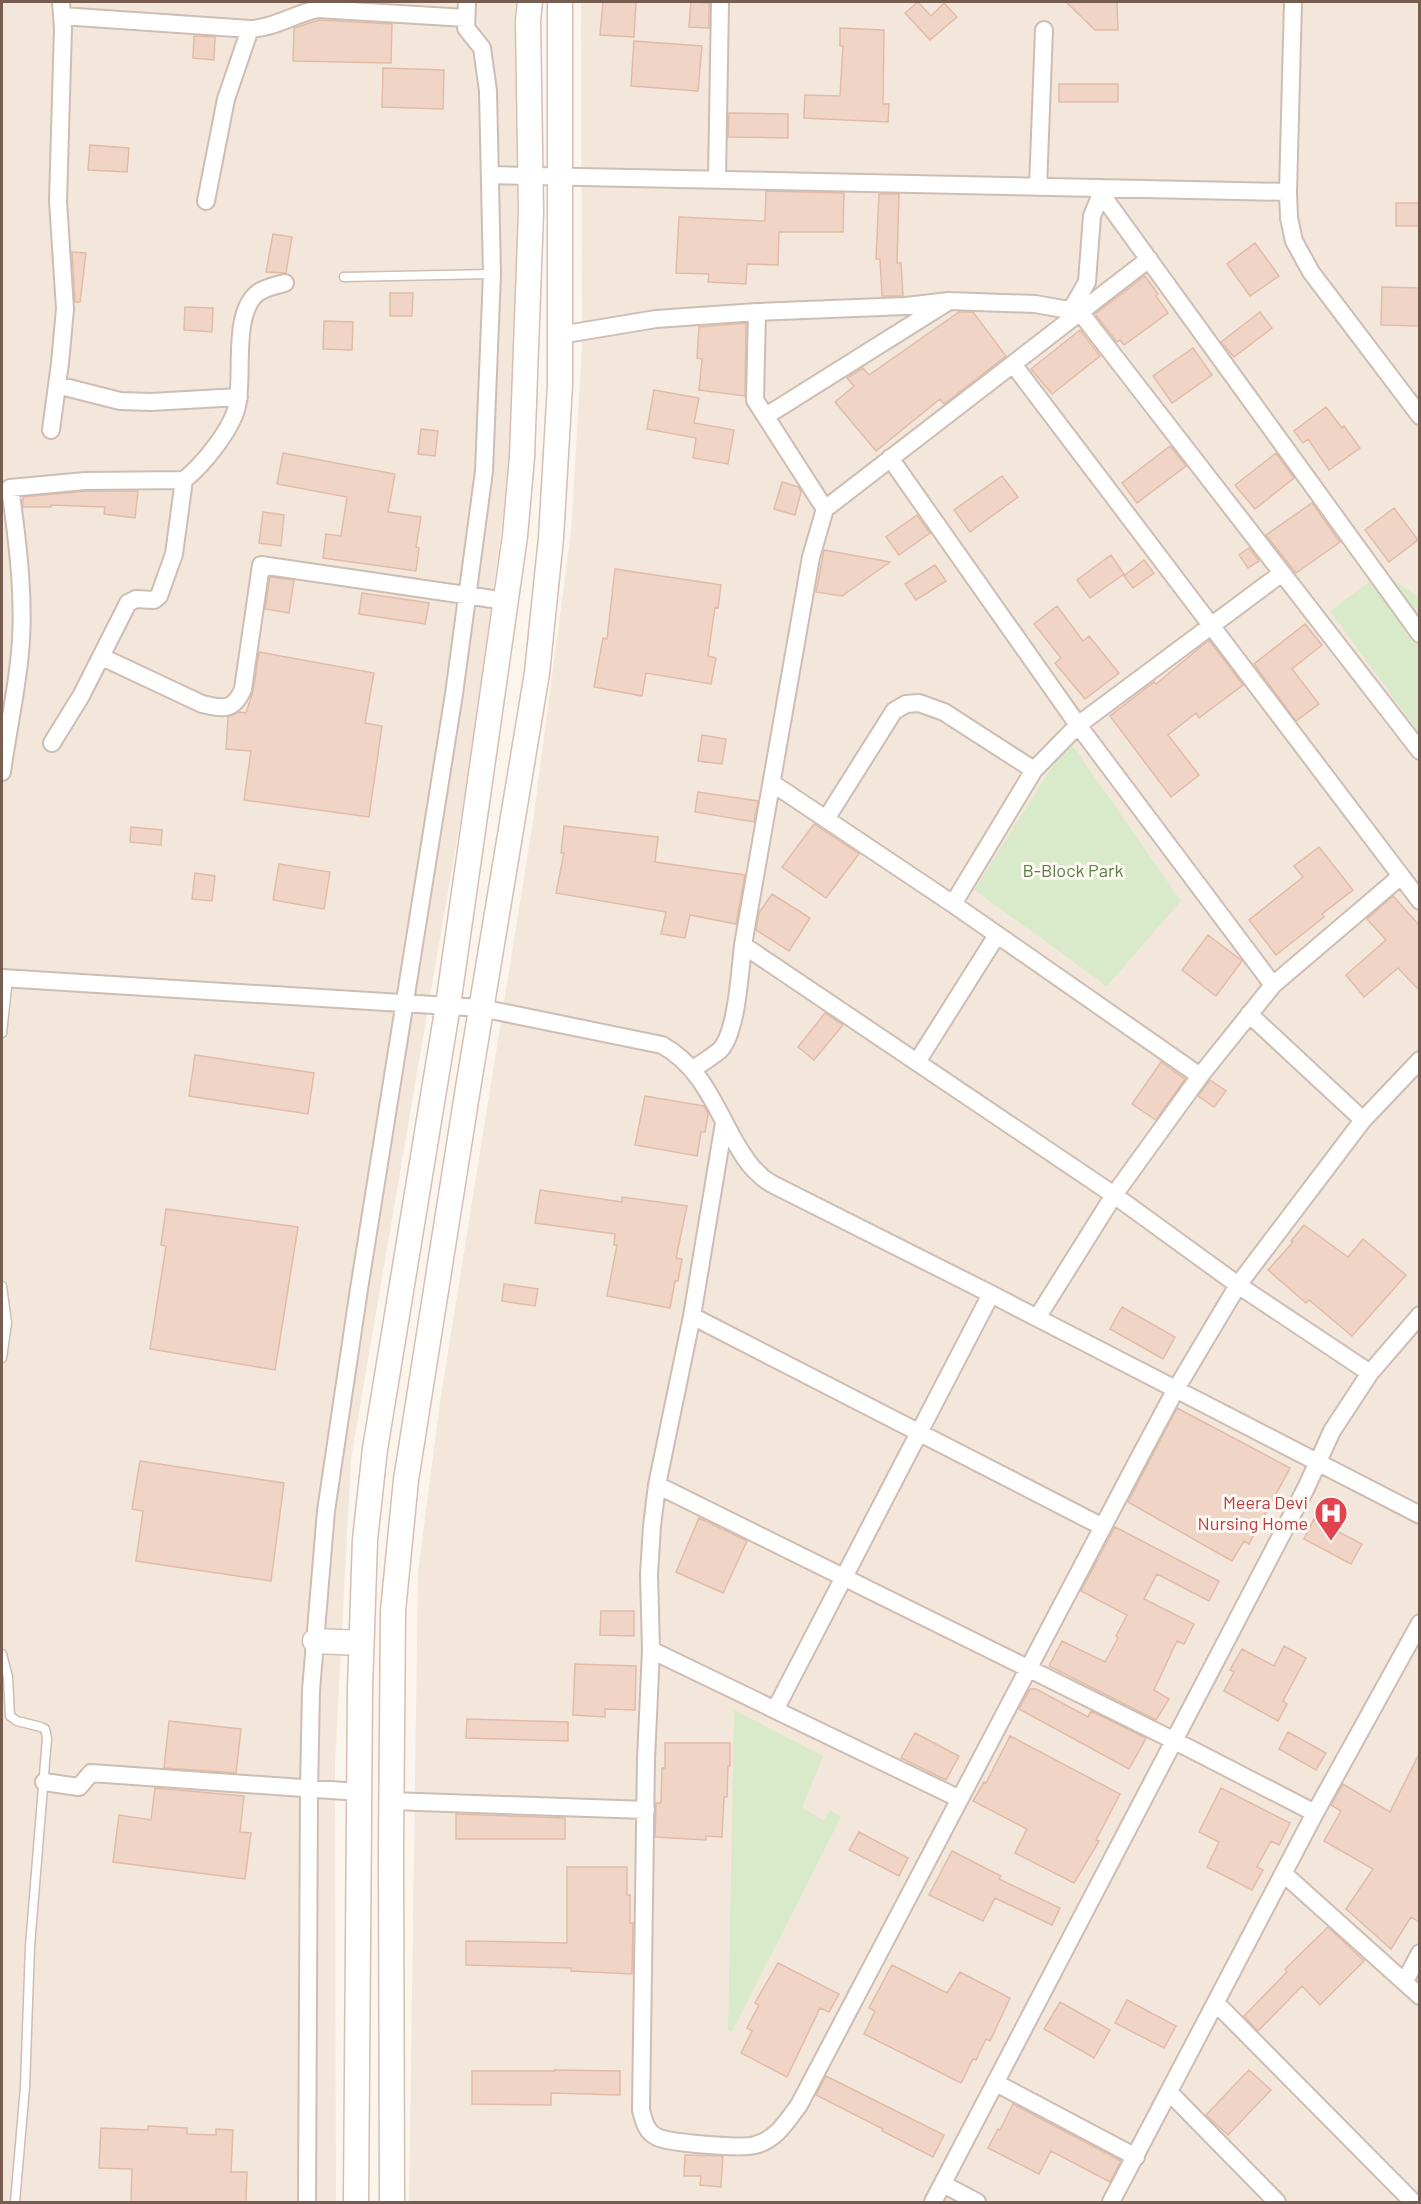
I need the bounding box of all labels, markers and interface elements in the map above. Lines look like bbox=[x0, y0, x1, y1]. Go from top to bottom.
park label: B-Block Park bbox=[1023, 859, 1123, 881]
place label: Meera Devi Nursing Home bbox=[1198, 1491, 1308, 1534]
hospital icon: Meera Devi Nursing Home bbox=[1313, 1495, 1349, 1542]

